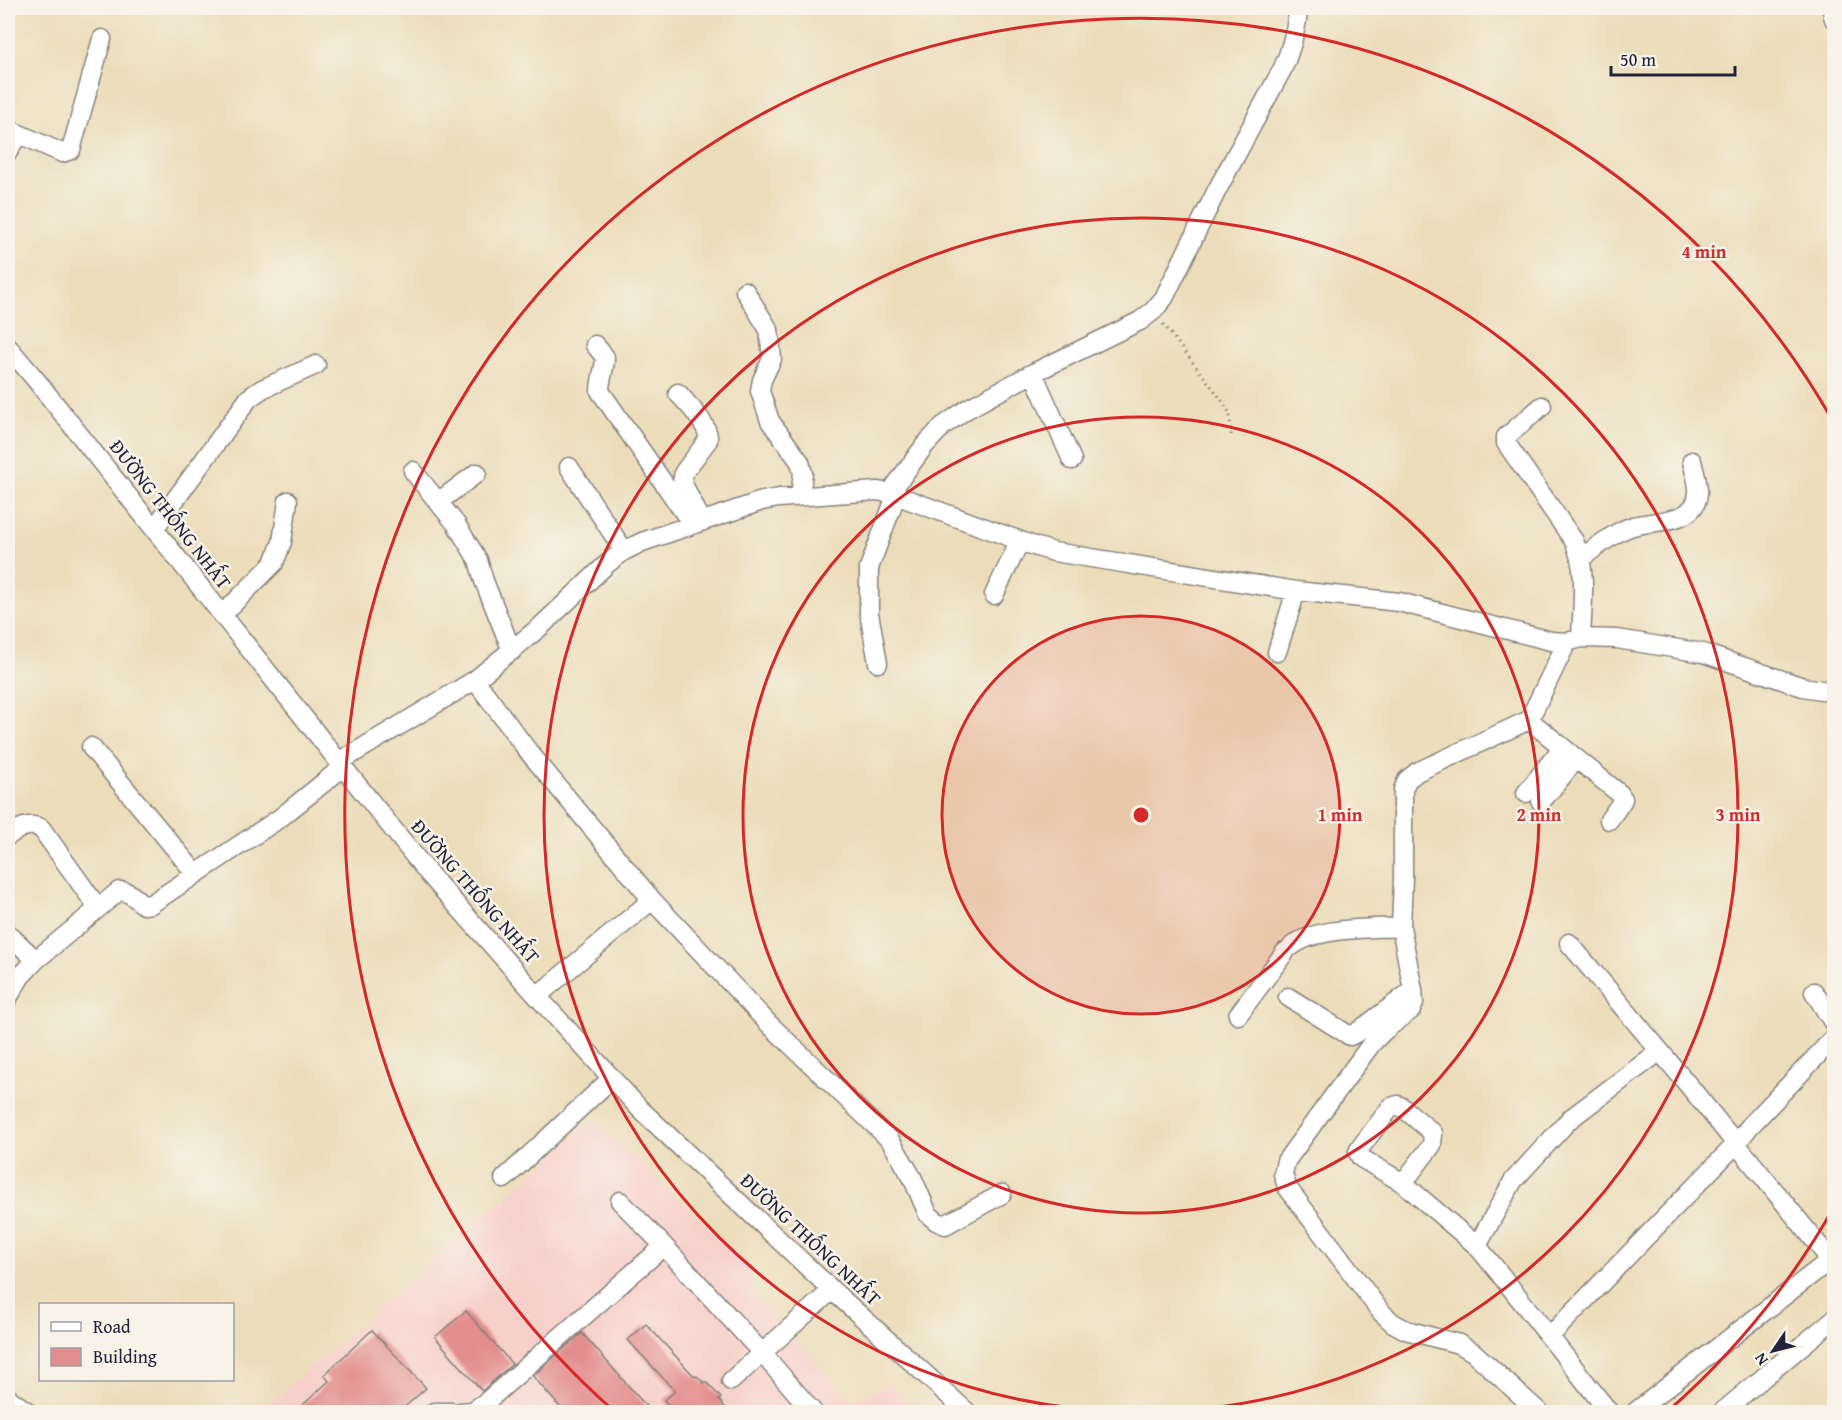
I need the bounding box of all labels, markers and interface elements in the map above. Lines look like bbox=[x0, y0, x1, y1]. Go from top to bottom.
scale bar bbox=[1611, 39, 1736, 77]
text: 50 m bbox=[1620, 46, 1656, 73]
text: 4 min bbox=[1682, 238, 1727, 265]
street label: ĐƯỜNG THỐNG NHẤT bbox=[103, 432, 240, 595]
text: 1 min bbox=[1318, 801, 1363, 828]
text: 2 min bbox=[1517, 801, 1562, 828]
text: 3 min bbox=[1716, 801, 1761, 828]
centre of rings bbox=[1131, 805, 1151, 825]
street label: ĐƯỜNG THỐNG NHẤT bbox=[405, 812, 548, 970]
street label: ĐƯỜNG THỐNG NHẤT bbox=[734, 1165, 889, 1312]
legend bbox=[39, 1303, 234, 1381]
text: Road bbox=[93, 1313, 131, 1340]
north arrow bbox=[1743, 1321, 1803, 1381]
text: Building bbox=[93, 1343, 157, 1370]
text: N bbox=[1748, 1348, 1774, 1371]

